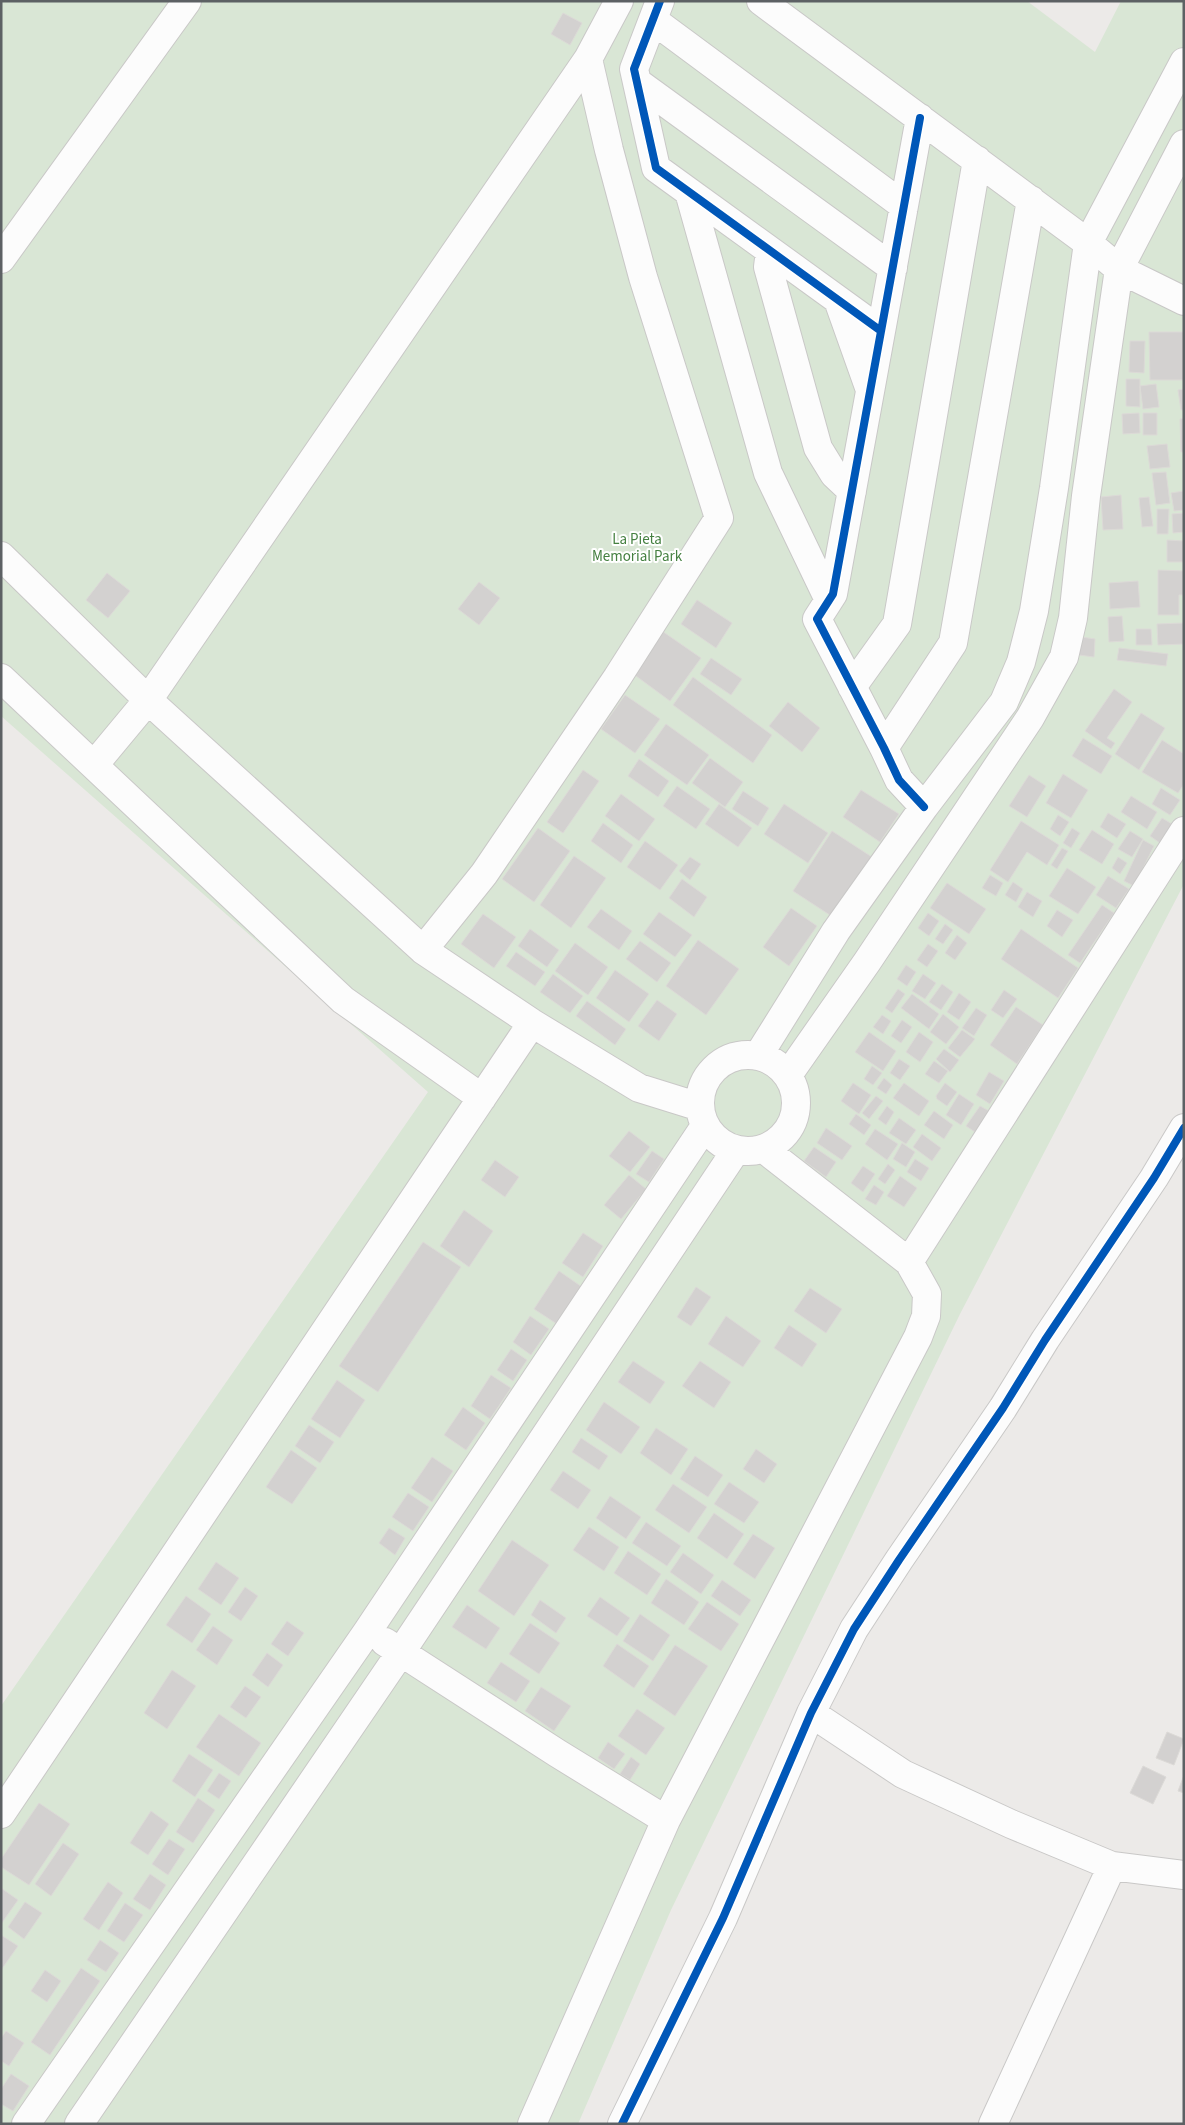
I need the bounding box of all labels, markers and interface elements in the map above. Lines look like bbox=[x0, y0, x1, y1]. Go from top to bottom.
park label: La Pieta Memorial Park bbox=[592, 529, 683, 567]

